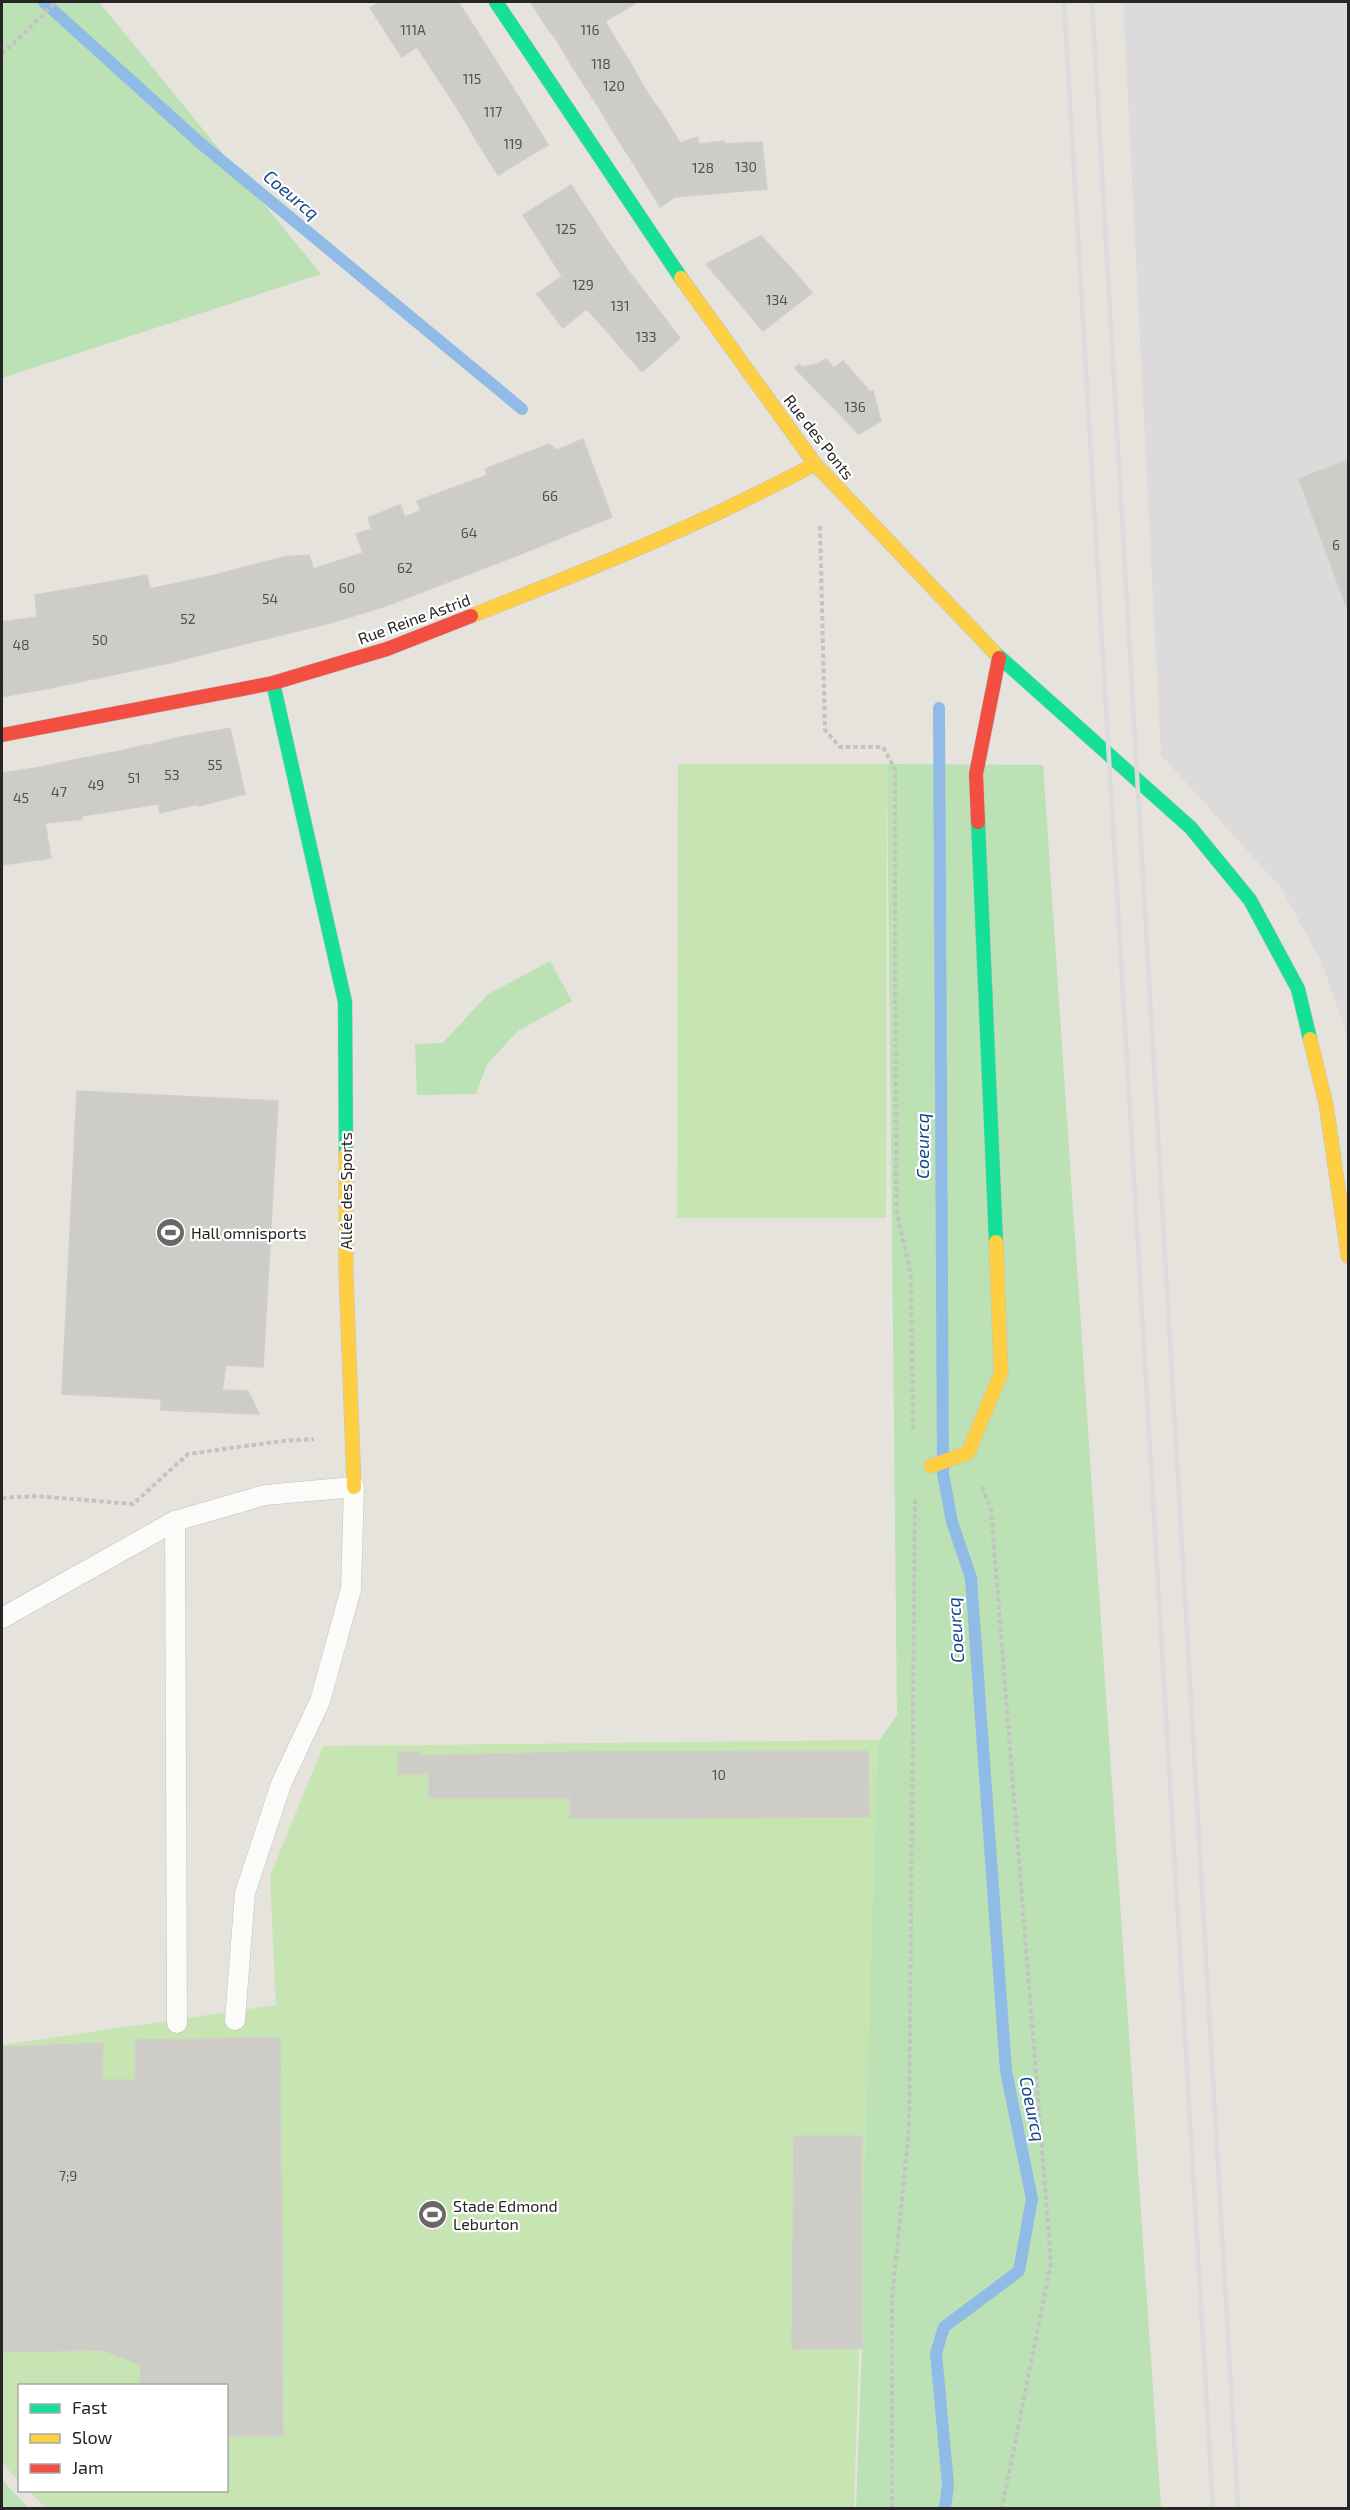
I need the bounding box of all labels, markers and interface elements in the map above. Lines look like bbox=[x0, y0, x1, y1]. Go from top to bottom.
house number: 111A bbox=[400, 21, 426, 38]
house number: 116 bbox=[580, 21, 600, 38]
house number: 118 bbox=[591, 55, 611, 72]
house number: 115 bbox=[463, 70, 481, 87]
house number: 120 bbox=[603, 77, 625, 94]
house number: 117 bbox=[484, 103, 502, 120]
house number: 119 bbox=[503, 135, 523, 152]
house number: 130 bbox=[735, 158, 757, 175]
house number: 128 bbox=[692, 159, 714, 176]
water label: Coeurcq bbox=[259, 165, 324, 224]
house number: 125 bbox=[556, 220, 576, 237]
house number: 129 bbox=[572, 276, 594, 293]
house number: 134 bbox=[766, 291, 788, 308]
house number: 131 bbox=[611, 297, 629, 314]
house number: 133 bbox=[635, 328, 657, 345]
street label: Rue des Ponts bbox=[780, 390, 858, 483]
house number: 136 bbox=[844, 398, 866, 415]
house number: 66 bbox=[542, 487, 558, 504]
house number: 64 bbox=[461, 524, 477, 541]
house number: 6 bbox=[1332, 536, 1340, 553]
house number: 62 bbox=[397, 559, 413, 576]
house number: 60 bbox=[339, 579, 355, 596]
street label: Rue Reine Astrid bbox=[355, 589, 473, 648]
house number: 54 bbox=[262, 590, 278, 607]
house number: 52 bbox=[180, 610, 196, 627]
house number: 50 bbox=[92, 631, 108, 648]
house number: 48 bbox=[12, 636, 30, 653]
house number: 55 bbox=[207, 756, 223, 773]
house number: 53 bbox=[164, 766, 180, 783]
house number: 51 bbox=[127, 769, 141, 786]
house number: 49 bbox=[88, 776, 104, 793]
house number: 47 bbox=[51, 783, 67, 800]
house number: 45 bbox=[13, 789, 29, 806]
water label: Coeurcq bbox=[911, 1113, 933, 1179]
street label: Allée des Sports bbox=[336, 1132, 355, 1250]
sports icon: Hall omnisports bbox=[154, 1217, 186, 1249]
place label: Hall omnisports bbox=[191, 1223, 307, 1242]
water label: Coeurcq bbox=[942, 1596, 968, 1664]
house number: 10 bbox=[712, 1766, 726, 1783]
water label: Coeurcq bbox=[1015, 2074, 1051, 2143]
house number: 7;9 bbox=[59, 2167, 77, 2184]
place label: Stade Edmond Leburton bbox=[453, 2196, 558, 2233]
sports icon: Stade Edmond Leburton bbox=[416, 2199, 448, 2231]
legend bbox=[18, 2384, 228, 2492]
text: Fast bbox=[72, 2396, 107, 2418]
text: Slow bbox=[72, 2426, 113, 2448]
text: Jam bbox=[72, 2456, 104, 2478]

